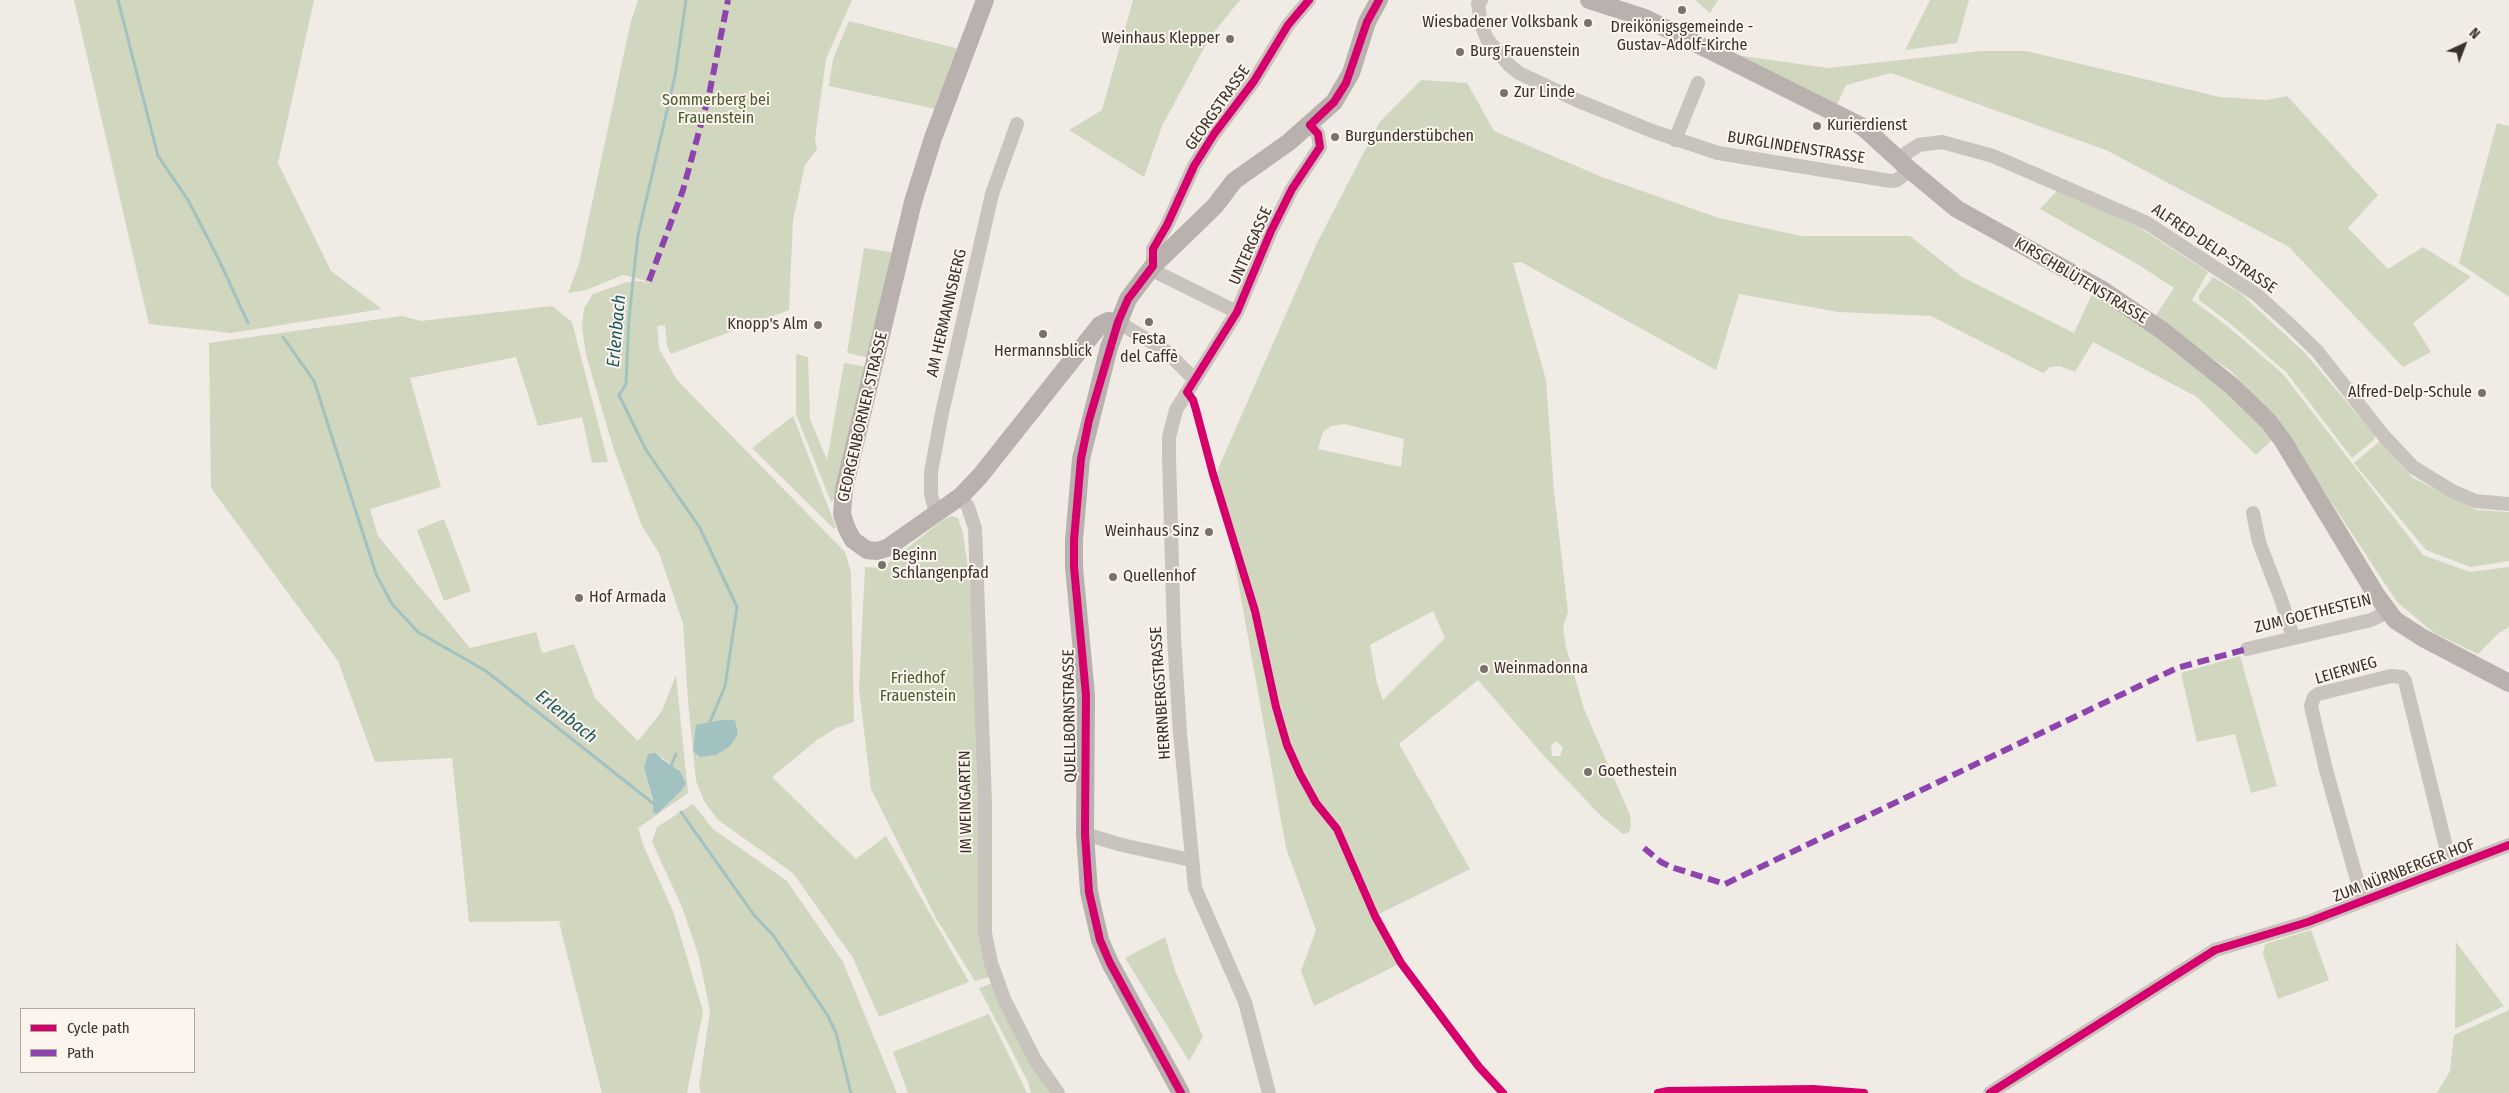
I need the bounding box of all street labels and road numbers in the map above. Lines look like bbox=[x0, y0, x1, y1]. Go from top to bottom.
street label: GEORGSTRASSE bbox=[1182, 62, 1254, 154]
street label: BURGLINDENSTRASSE bbox=[1726, 128, 1866, 168]
street label: ALFRED-DELP-STRASSE bbox=[2148, 200, 2280, 298]
street label: UNTERGASSE bbox=[1225, 204, 1277, 288]
street label: KIRSCHBLÜTENSTRASSE bbox=[2011, 234, 2151, 328]
street label: AM HERMANNSBERG bbox=[923, 247, 971, 379]
street label: GEORGENBORNER STRASSE bbox=[834, 330, 892, 504]
street label: ZUM GOETHESTEIN bbox=[2253, 590, 2373, 638]
street label: HERRNBERGSTRASSE bbox=[1147, 626, 1175, 760]
street label: QUELLBORNSTRASSE bbox=[1059, 649, 1081, 783]
street label: LEIERWEG bbox=[2313, 653, 2379, 689]
street label: IM WEINGARTEN bbox=[955, 750, 977, 854]
street label: ZUM NÜRNBERGER HOF bbox=[2330, 835, 2478, 907]

